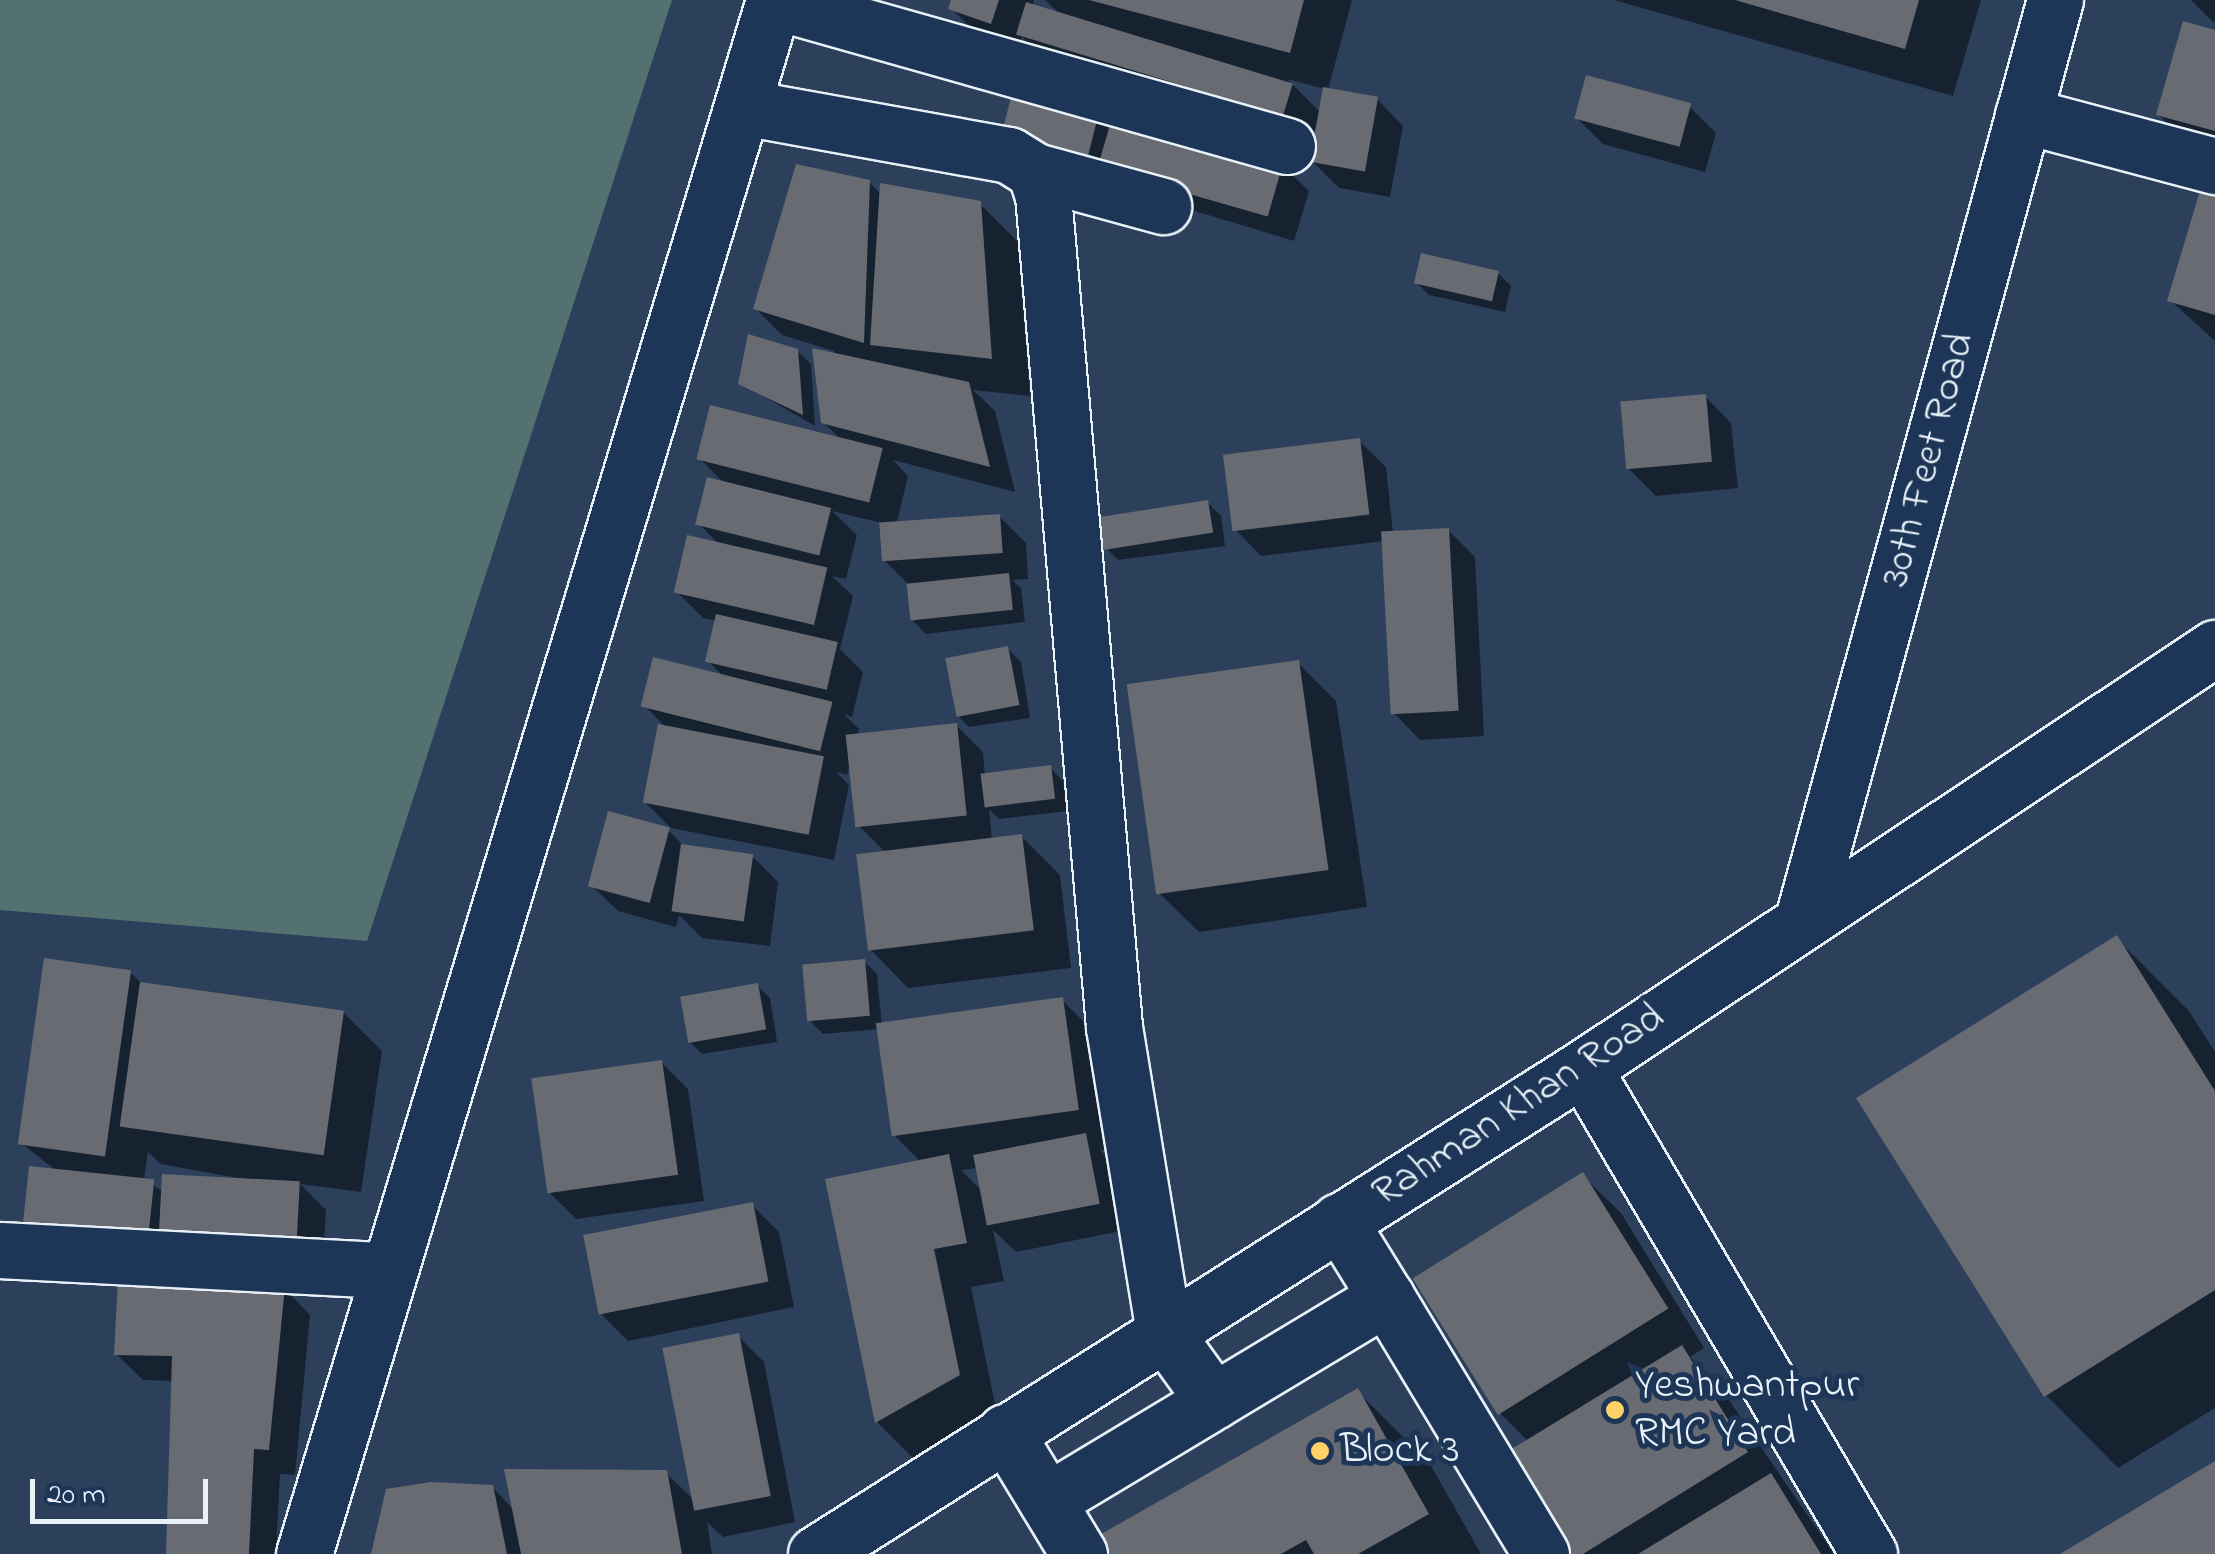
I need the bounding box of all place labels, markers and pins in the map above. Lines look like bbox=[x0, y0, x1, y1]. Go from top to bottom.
place label: Yeshwantpur RMC Yard bbox=[1635, 1361, 1859, 1460]
marker: Yeshwantpur RMC Yard bbox=[1604, 1399, 1626, 1421]
place label: Block 3 bbox=[1340, 1426, 1460, 1476]
marker: Block 3 bbox=[1309, 1440, 1331, 1462]

